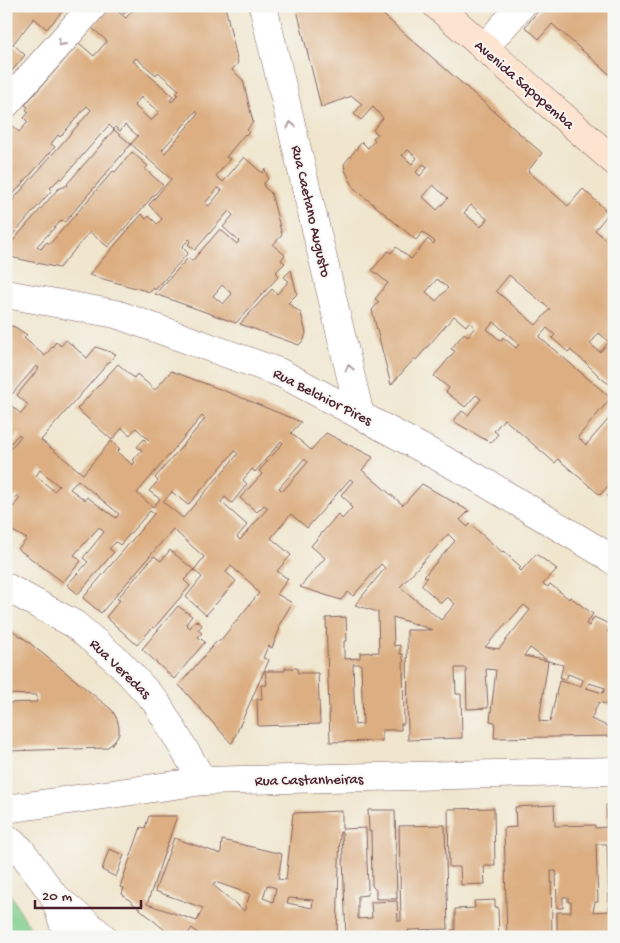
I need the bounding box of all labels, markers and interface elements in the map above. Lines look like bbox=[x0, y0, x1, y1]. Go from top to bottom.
one-way arrow bbox=[58, 37, 67, 46]
street label: Avenida Sapopemba bbox=[470, 37, 578, 134]
one-way arrow bbox=[286, 120, 297, 129]
street label: Rua Caetano Augusto bbox=[286, 144, 334, 279]
one-way arrow bbox=[344, 363, 355, 372]
street label: Rua Belchior Pires bbox=[270, 365, 375, 431]
street label: Rua Veredas bbox=[85, 636, 154, 704]
street label: Rua Castanheiras bbox=[255, 771, 364, 791]
scale bar bbox=[35, 878, 141, 910]
text: 20 m bbox=[42, 888, 72, 906]

